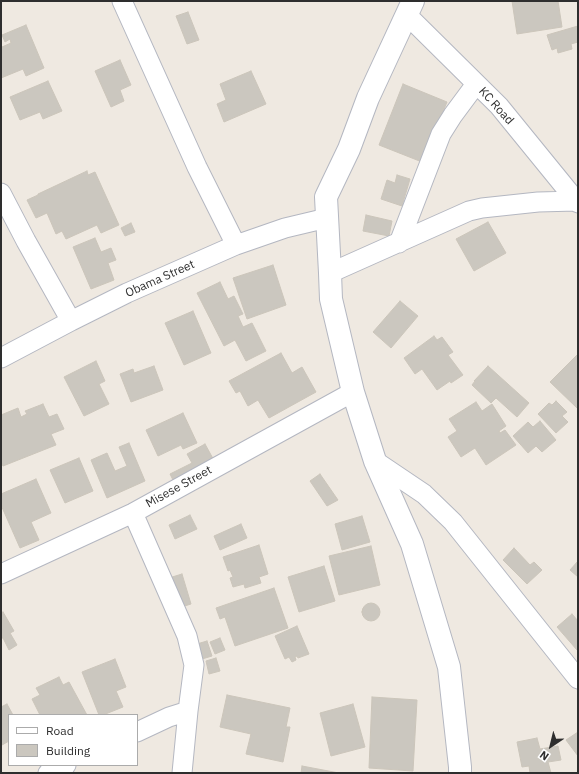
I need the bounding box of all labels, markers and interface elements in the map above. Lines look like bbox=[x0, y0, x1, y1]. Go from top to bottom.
street label: KC Road bbox=[476, 84, 516, 128]
street label: Obama Street bbox=[123, 257, 197, 301]
street label: Misese Street bbox=[143, 463, 215, 511]
legend bbox=[8, 714, 138, 766]
text: Road bbox=[46, 723, 74, 738]
north arrow bbox=[531, 726, 571, 766]
text: Building bbox=[46, 743, 90, 758]
text: N bbox=[537, 748, 551, 764]

